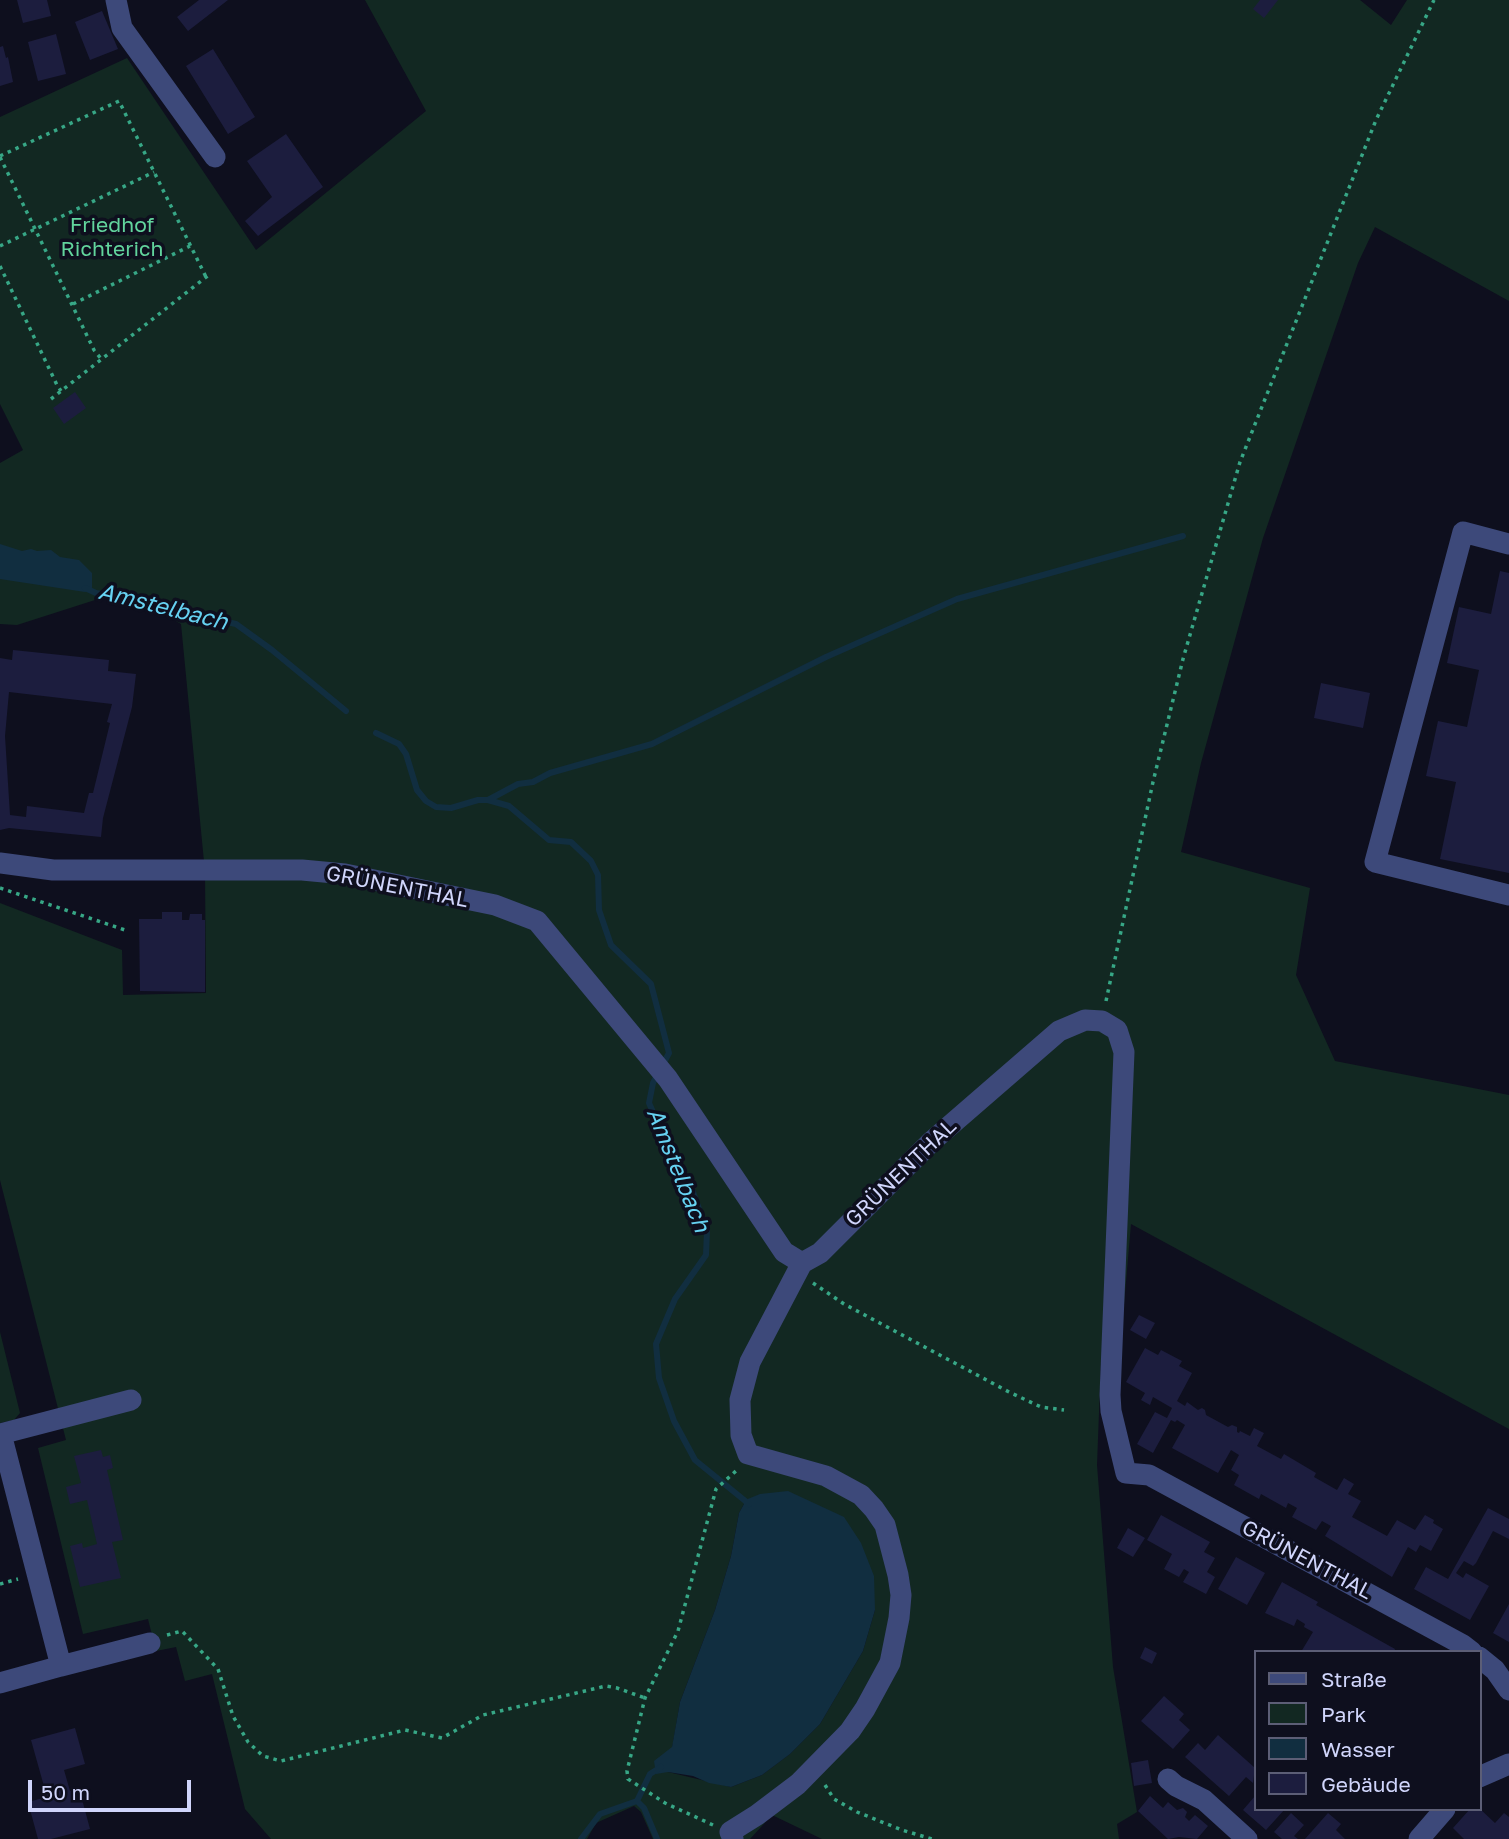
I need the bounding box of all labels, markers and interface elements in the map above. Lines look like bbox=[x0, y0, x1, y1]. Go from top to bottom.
park label: Friedhof Richterich bbox=[61, 212, 163, 262]
water label: Amstelbach bbox=[96, 578, 230, 636]
street label: GRÜNENTHAL bbox=[324, 861, 470, 913]
water label: Amstelbach bbox=[641, 1104, 715, 1236]
street label: GRÜNENTHAL bbox=[840, 1114, 962, 1232]
street label: GRÜNENTHAL bbox=[1238, 1515, 1376, 1605]
legend bbox=[1254, 1650, 1481, 1811]
text: Straße bbox=[1321, 1666, 1387, 1692]
text: Park bbox=[1321, 1701, 1366, 1727]
text: Wasser bbox=[1321, 1736, 1395, 1762]
scale bar bbox=[32, 1766, 194, 1810]
text: Gebäude bbox=[1321, 1771, 1411, 1797]
text: 50 m bbox=[41, 1779, 90, 1805]

